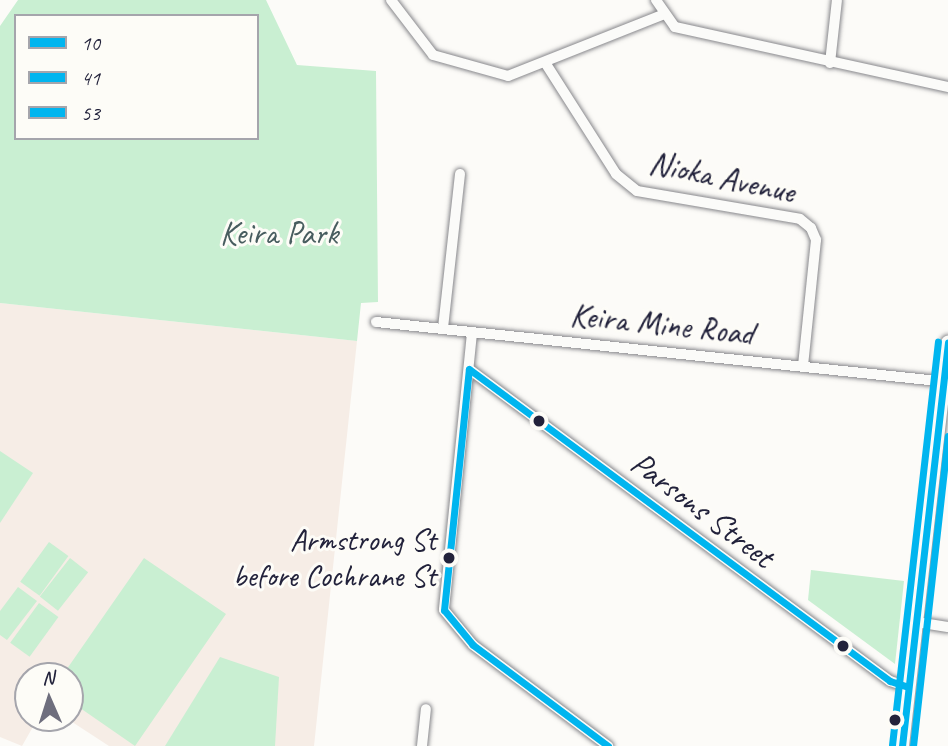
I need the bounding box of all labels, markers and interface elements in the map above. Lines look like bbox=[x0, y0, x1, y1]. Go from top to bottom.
legend bbox=[14, 14, 259, 140]
text: 10 bbox=[81, 30, 100, 56]
text: 41 bbox=[81, 65, 100, 91]
text: 53 bbox=[81, 100, 100, 126]
street label: Nioka Avenue bbox=[646, 143, 798, 213]
park label: Keira Park bbox=[220, 214, 338, 254]
street label: Keira Mine Road bbox=[568, 296, 756, 354]
unlabelled marker bbox=[532, 414, 546, 428]
street label: Parsons Street bbox=[623, 443, 781, 577]
place label: Armstrong St before Cochrane St bbox=[232, 521, 436, 594]
marker: Armstrong St before Cochrane St bbox=[442, 551, 456, 565]
unlabelled marker bbox=[836, 639, 850, 653]
north arrow bbox=[14, 662, 84, 732]
text: N bbox=[41, 666, 55, 690]
unlabelled marker bbox=[888, 713, 902, 727]

